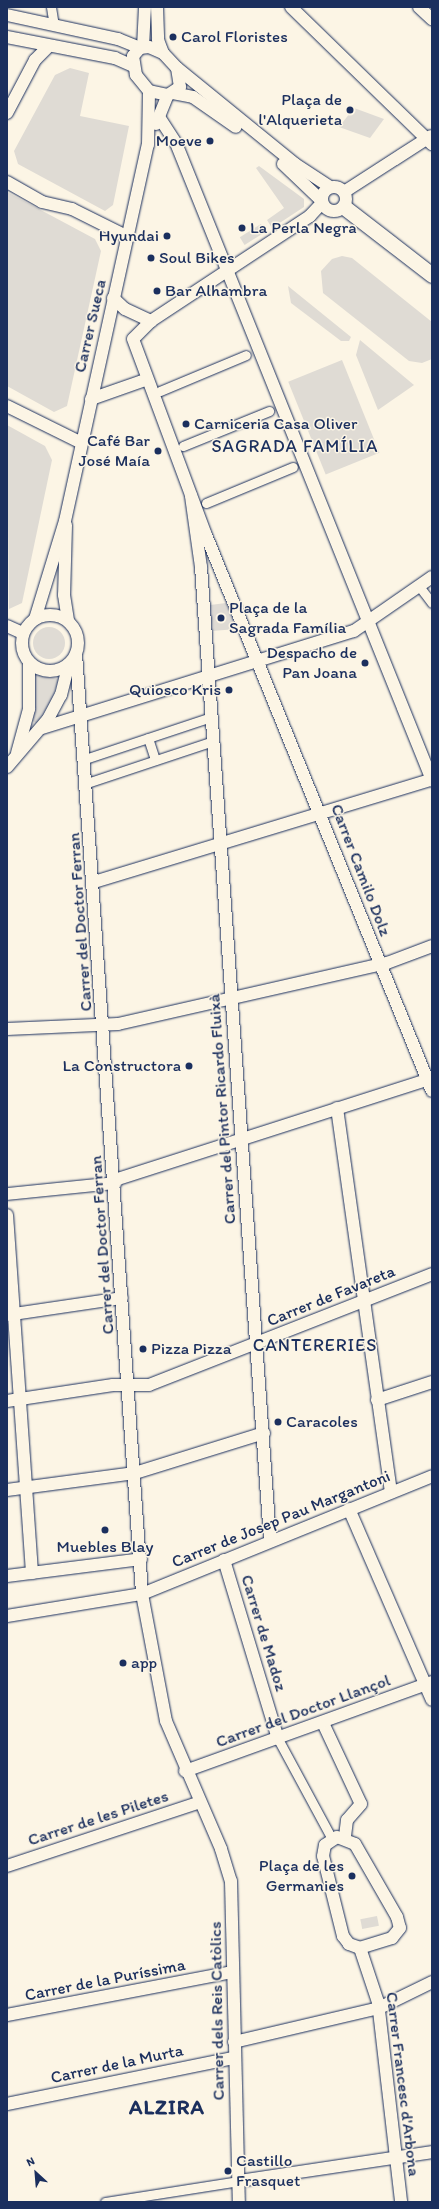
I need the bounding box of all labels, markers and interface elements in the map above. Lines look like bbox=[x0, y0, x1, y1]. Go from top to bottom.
place label: Carol Floristes bbox=[181, 27, 288, 47]
marker: Carol Floristes bbox=[168, 32, 178, 42]
place label: Plaça de l'Alquerieta bbox=[258, 90, 342, 130]
marker: Plaça de l'Alquerieta bbox=[345, 105, 355, 115]
place label: Moeve bbox=[156, 131, 202, 151]
marker: Moeve bbox=[205, 136, 215, 146]
place label: La Perla Negra bbox=[250, 218, 355, 238]
marker: La Perla Negra bbox=[237, 223, 247, 233]
place label: Hyundai bbox=[99, 226, 159, 246]
marker: Hyundai bbox=[162, 231, 172, 241]
place label: Soul Bikes bbox=[159, 248, 235, 268]
marker: Soul Bikes bbox=[146, 253, 156, 263]
street label: Carrer Sueca bbox=[69, 277, 111, 375]
place label: Bar Alhambra bbox=[165, 281, 267, 301]
marker: Bar Alhambra bbox=[152, 286, 162, 296]
place label: Carniceria Casa Oliver bbox=[194, 414, 357, 434]
marker: Carniceria Casa Oliver bbox=[181, 419, 191, 429]
place label: Café Bar José Maía bbox=[79, 431, 150, 471]
district label: SAGRADA FAMÍLIA bbox=[212, 435, 378, 457]
marker: Café Bar José Maía bbox=[153, 446, 163, 456]
place label: Plaça de la Sagrada Família bbox=[229, 598, 346, 638]
marker: Plaça de la Sagrada Família bbox=[216, 613, 226, 623]
place label: Despacho de Pan Joana bbox=[266, 643, 357, 683]
marker: Despacho de Pan Joana bbox=[360, 658, 370, 668]
place label: Quiosco Kris bbox=[129, 680, 221, 700]
marker: Quiosco Kris bbox=[224, 685, 234, 695]
street label: Carrer Camilo Dolz bbox=[326, 801, 396, 939]
street label: Carrer del Doctor Ferran bbox=[64, 832, 96, 1012]
street label: Carrer del Pintor Ricardo Fluixà bbox=[204, 994, 240, 1224]
place label: La Constructora bbox=[62, 1056, 181, 1076]
marker: La Constructora bbox=[184, 1061, 194, 1071]
street label: Carrer del Doctor Ferran bbox=[86, 1155, 118, 1335]
street label: Carrer de Favareta bbox=[264, 1261, 398, 1331]
district label: CANTERERIES bbox=[252, 1334, 378, 1356]
place label: Pizza Pizza bbox=[151, 1339, 231, 1359]
marker: Pizza Pizza bbox=[138, 1344, 148, 1354]
place label: Caracoles bbox=[286, 1412, 358, 1432]
marker: Caracoles bbox=[273, 1417, 283, 1427]
street label: Carrer de Josep Pau Margantoni bbox=[169, 1466, 393, 1572]
marker: Muebles Blay bbox=[100, 1525, 110, 1535]
place label: Muebles Blay bbox=[57, 1537, 153, 1557]
street label: Carrer de Madoz bbox=[237, 1572, 291, 1694]
place label: app bbox=[131, 1653, 157, 1673]
marker: app bbox=[118, 1658, 128, 1668]
street label: Carrer del Doctor Llançol bbox=[213, 1670, 393, 1752]
street label: Carrer de les Piletes bbox=[25, 1786, 171, 1850]
place label: Plaça de les Germanies bbox=[259, 1856, 344, 1896]
marker: Plaça de les Germanies bbox=[347, 1871, 357, 1881]
street label: Carrer dels Reis Catòlics bbox=[205, 1921, 229, 2101]
street label: Carrer de la Puríssima bbox=[23, 1954, 187, 2006]
street label: Carrer Francesc d'Arbona bbox=[382, 1991, 424, 2177]
street label: Carrer de la Murta bbox=[49, 2040, 185, 2088]
district label: ALZIRA bbox=[130, 2094, 204, 2120]
place label: Castillo Frasquet bbox=[236, 2151, 300, 2191]
north arrow bbox=[16, 2153, 56, 2193]
text: N bbox=[24, 2154, 37, 2169]
marker: Castillo Frasquet bbox=[223, 2166, 233, 2176]

